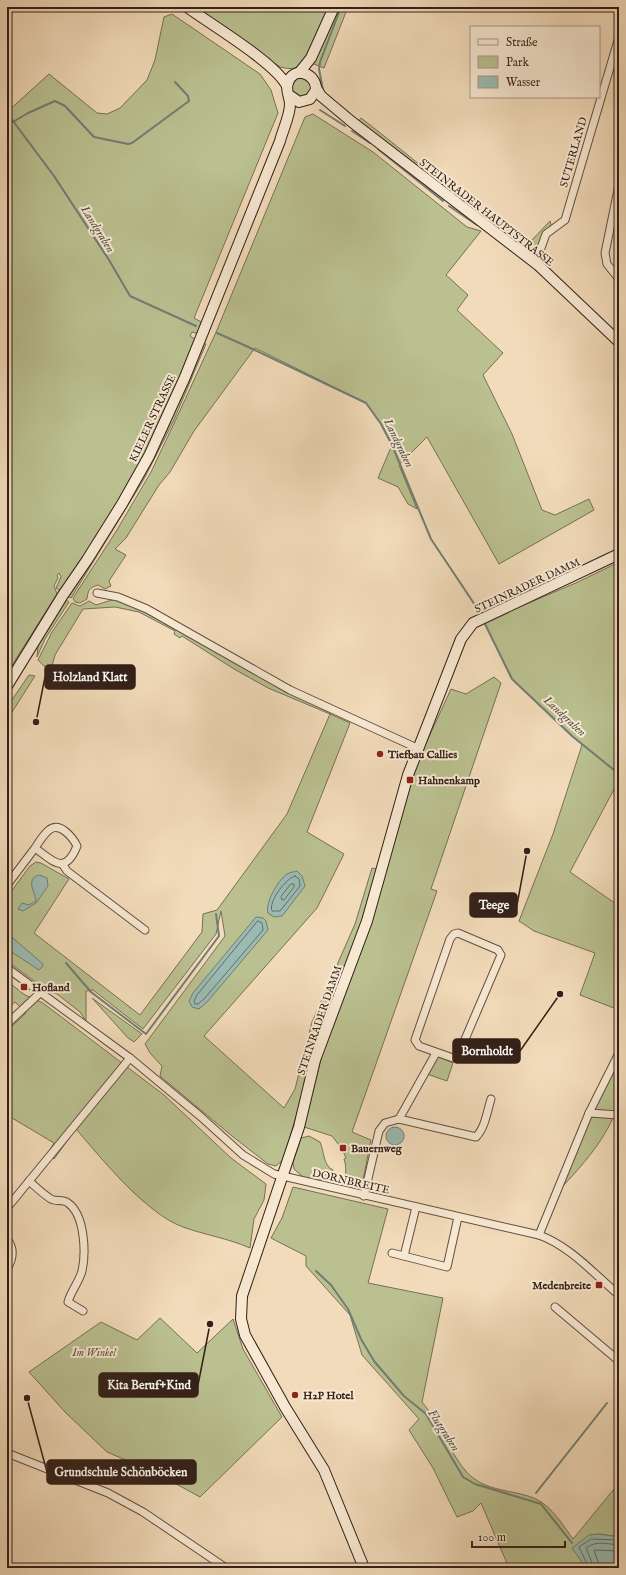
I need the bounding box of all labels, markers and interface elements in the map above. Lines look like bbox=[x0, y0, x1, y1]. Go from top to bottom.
legend bbox=[470, 26, 600, 98]
text: Straße bbox=[506, 35, 538, 50]
text: Park bbox=[506, 55, 529, 70]
text: Wasser bbox=[506, 75, 541, 90]
street label: SUTERLAND bbox=[557, 115, 591, 189]
street label: STEINRADER HAUPTSTRASSE bbox=[416, 156, 557, 270]
water label: Landgraben bbox=[76, 202, 118, 256]
street label: KIELER STRASSE bbox=[127, 372, 179, 464]
water label: Landgraben bbox=[379, 415, 417, 471]
street label: STEINRADER DAMM bbox=[472, 555, 583, 617]
callout: Holzland Klatt bbox=[45, 665, 135, 689]
text: Holzland Klatt bbox=[53, 670, 128, 685]
water label: Landgraben bbox=[539, 692, 589, 741]
place label: Tiefbau Callies bbox=[387, 748, 457, 762]
marker: Tiefbau Callies bbox=[375, 749, 385, 759]
place label: Hahnenkamp bbox=[418, 774, 480, 788]
marker: Hahnenkamp bbox=[405, 775, 415, 785]
callout: Teege bbox=[470, 893, 517, 917]
text: Teege bbox=[478, 898, 510, 914]
street label: STEINRADER DAMM bbox=[295, 963, 346, 1077]
place label: Hofland bbox=[32, 981, 71, 995]
marker: Hofland bbox=[19, 982, 29, 992]
callout: Bornholdt bbox=[453, 1039, 520, 1063]
text: Bornholdt bbox=[461, 1044, 514, 1059]
place label: Bauernweg bbox=[351, 1142, 403, 1156]
marker: Bauernweg bbox=[338, 1143, 348, 1153]
street label: DORNBREITE bbox=[311, 1166, 391, 1198]
place label: Medenbreite bbox=[532, 1279, 591, 1293]
marker: Medenbreite bbox=[594, 1280, 604, 1290]
park label: Im Winkel bbox=[71, 1346, 117, 1360]
callout: Kita Beruf+Kind bbox=[99, 1373, 198, 1397]
text: Kita Beruf+Kind bbox=[107, 1378, 191, 1393]
place label: H2P Hotel bbox=[303, 1389, 354, 1403]
marker: H2P Hotel bbox=[290, 1390, 300, 1400]
water label: Flutgraben bbox=[424, 1406, 463, 1455]
callout: Grundschule Schönböcken bbox=[47, 1460, 196, 1484]
text: Grundschule Schönböcken bbox=[55, 1465, 188, 1480]
scale bar bbox=[472, 1523, 565, 1549]
text: 100 m bbox=[478, 1530, 506, 1545]

